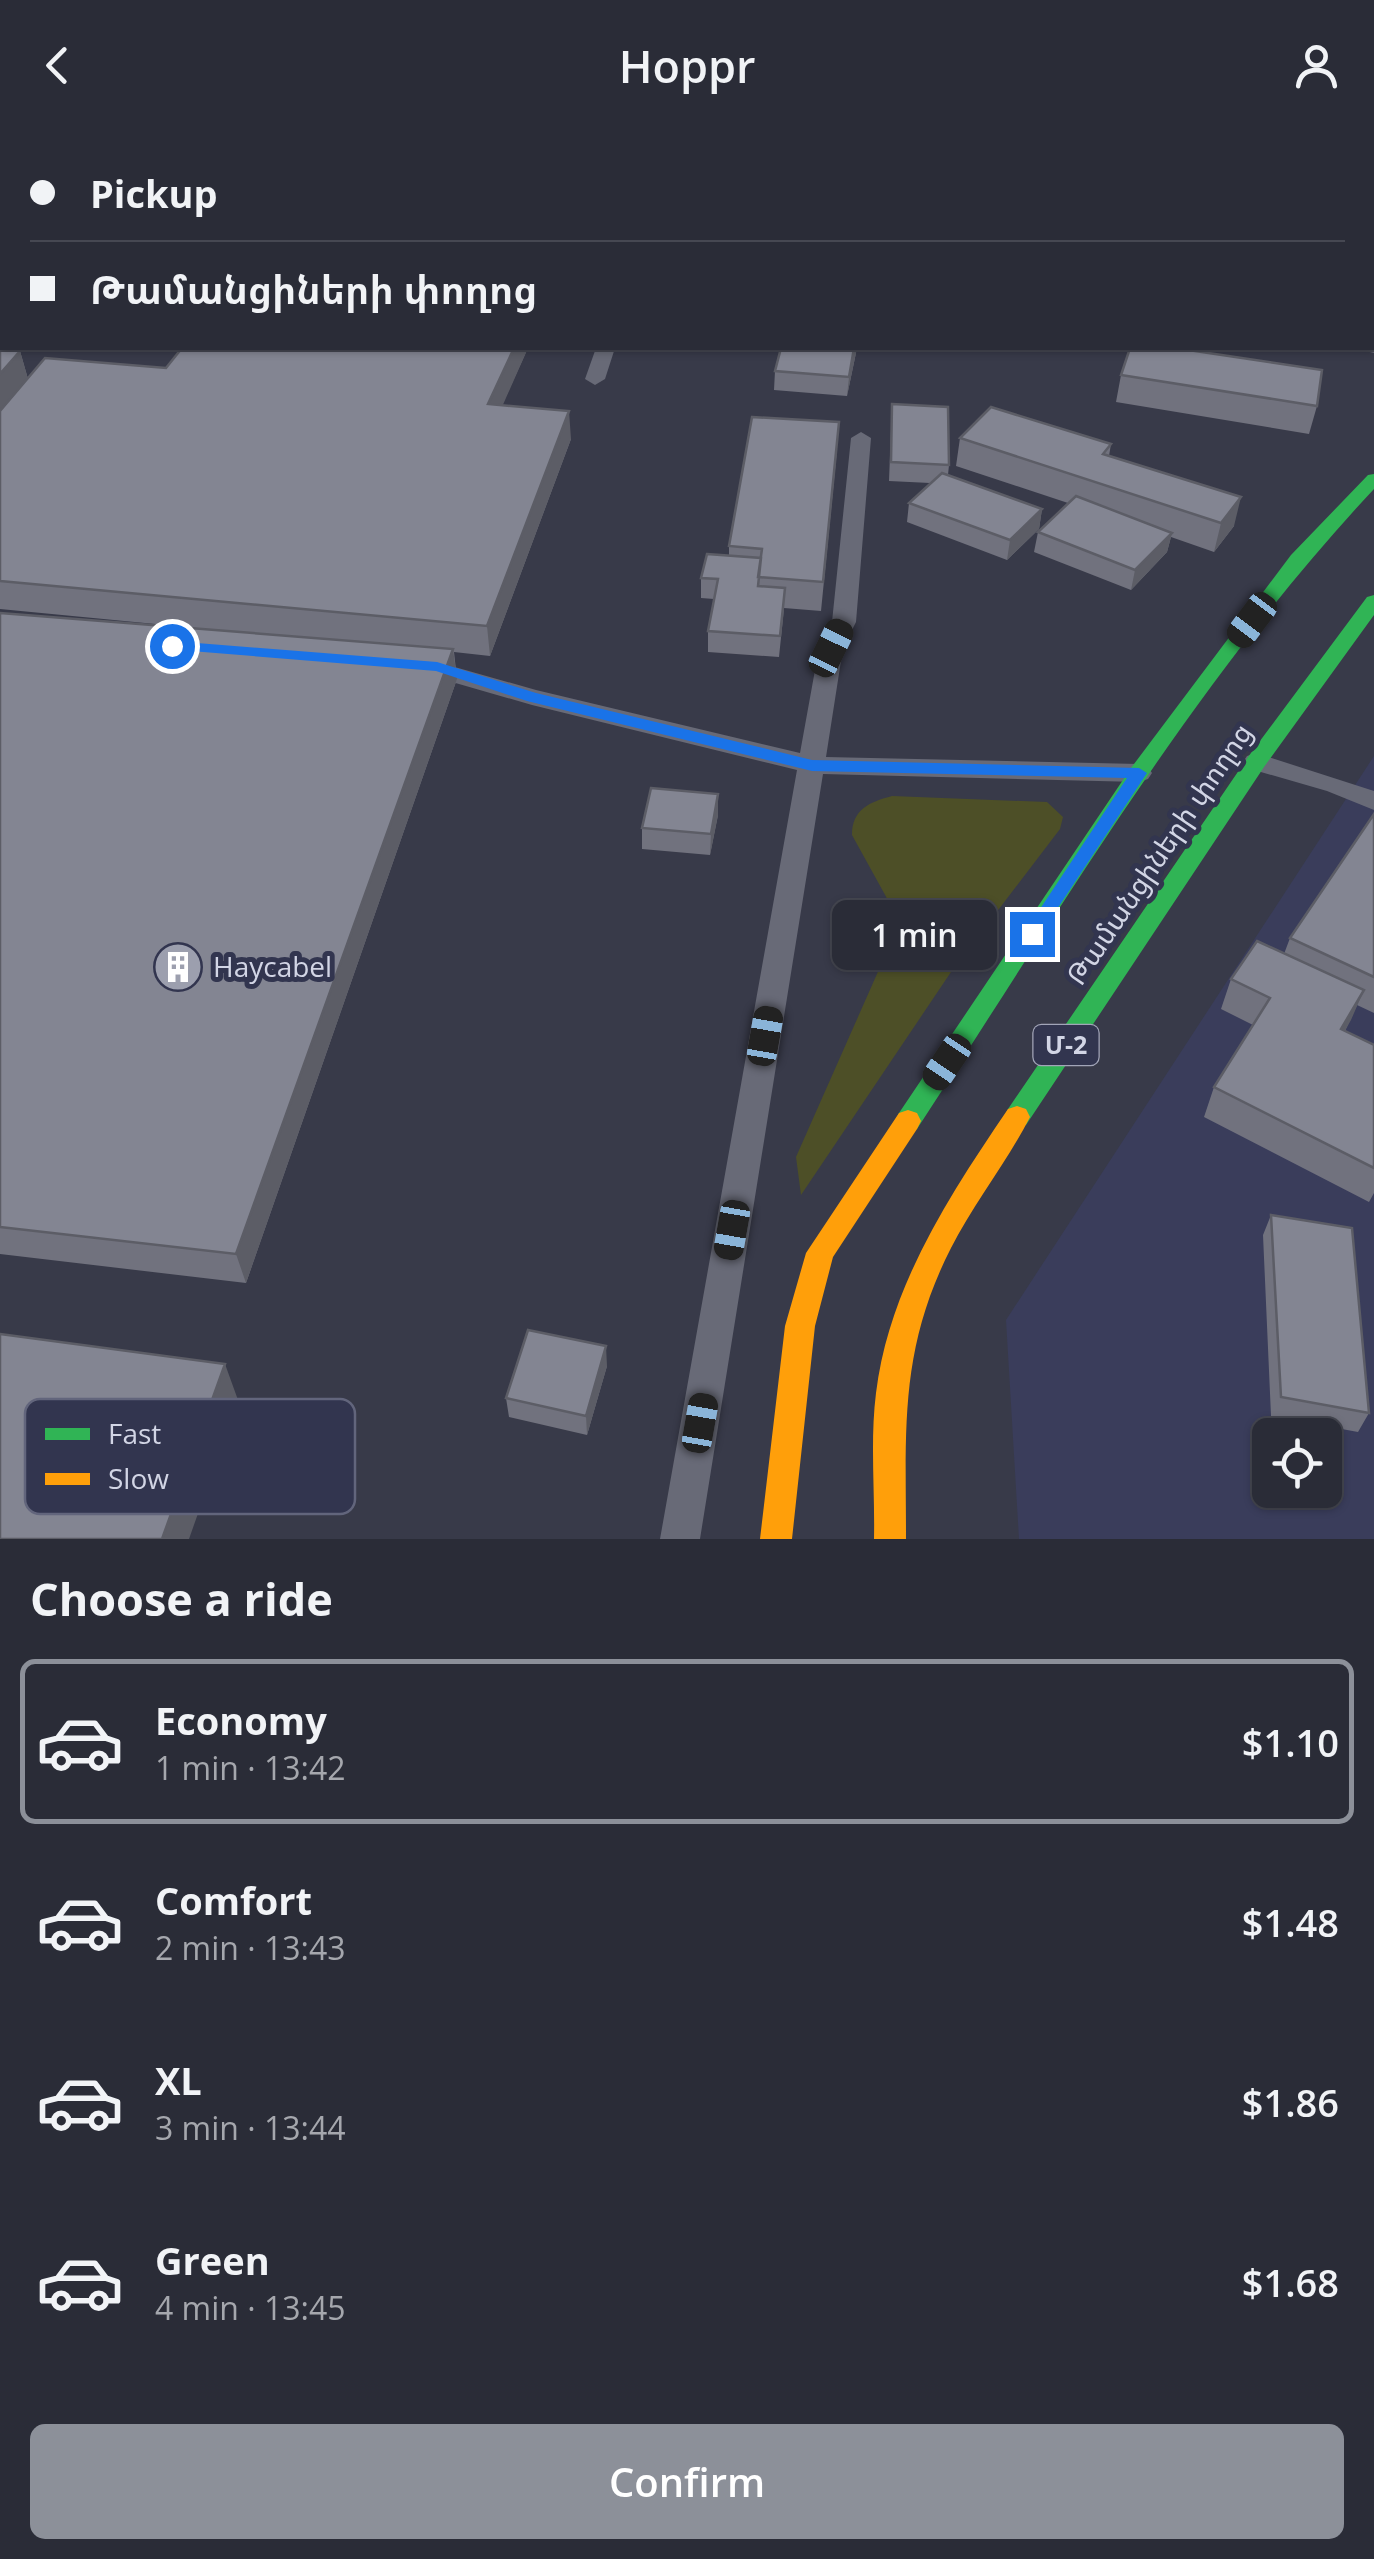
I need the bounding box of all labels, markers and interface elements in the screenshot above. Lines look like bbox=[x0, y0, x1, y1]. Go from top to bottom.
text: Hoppr bbox=[619, 35, 755, 96]
icon: back bbox=[30, 38, 85, 93]
icon: person bbox=[1289, 38, 1344, 93]
text: Pickup bbox=[90, 167, 218, 219]
text: Թամանցիների փողոց bbox=[90, 263, 537, 315]
car bbox=[1222, 587, 1282, 653]
car bbox=[804, 614, 858, 682]
route start bbox=[150, 624, 195, 669]
street label: Թամանցիների փողոց bbox=[1056, 715, 1260, 992]
callout: 1 min bbox=[832, 899, 997, 969]
route end bbox=[1010, 912, 1055, 957]
text: 1 min bbox=[871, 913, 958, 956]
building icon: Haycabel bbox=[152, 941, 204, 993]
place label: Haycabel bbox=[213, 947, 332, 985]
car bbox=[745, 1004, 785, 1068]
road number: Մ-2 bbox=[1034, 1025, 1098, 1065]
car bbox=[918, 1029, 976, 1095]
car bbox=[712, 1198, 752, 1262]
car bbox=[680, 1391, 720, 1455]
legend bbox=[25, 1399, 355, 1514]
text: Fast bbox=[108, 1414, 161, 1452]
map controls bbox=[1252, 1418, 1342, 1508]
button: locate bbox=[1252, 1418, 1342, 1508]
text: Slow bbox=[108, 1459, 169, 1497]
text: Choose a ride bbox=[30, 1568, 333, 1629]
text: Economy bbox=[155, 1694, 327, 1746]
icon: car bbox=[35, 1697, 125, 1787]
text: $1.10 bbox=[1242, 1716, 1339, 1768]
text: 1 min · 13:42 bbox=[155, 1746, 346, 1789]
text: Comfort bbox=[155, 1874, 312, 1926]
icon: car bbox=[35, 1877, 125, 1967]
text: $1.48 bbox=[1242, 1896, 1339, 1948]
text: 2 min · 13:43 bbox=[155, 1926, 346, 1969]
text: XL bbox=[155, 2054, 202, 2106]
icon: car bbox=[35, 2057, 125, 2147]
text: $1.86 bbox=[1242, 2076, 1339, 2128]
text: 3 min · 13:44 bbox=[155, 2106, 346, 2149]
text: Green bbox=[155, 2234, 270, 2286]
icon: car bbox=[35, 2237, 125, 2327]
text: $1.68 bbox=[1242, 2256, 1339, 2308]
text: 4 min · 13:45 bbox=[155, 2286, 346, 2329]
button: Confirm bbox=[30, 2424, 1344, 2539]

